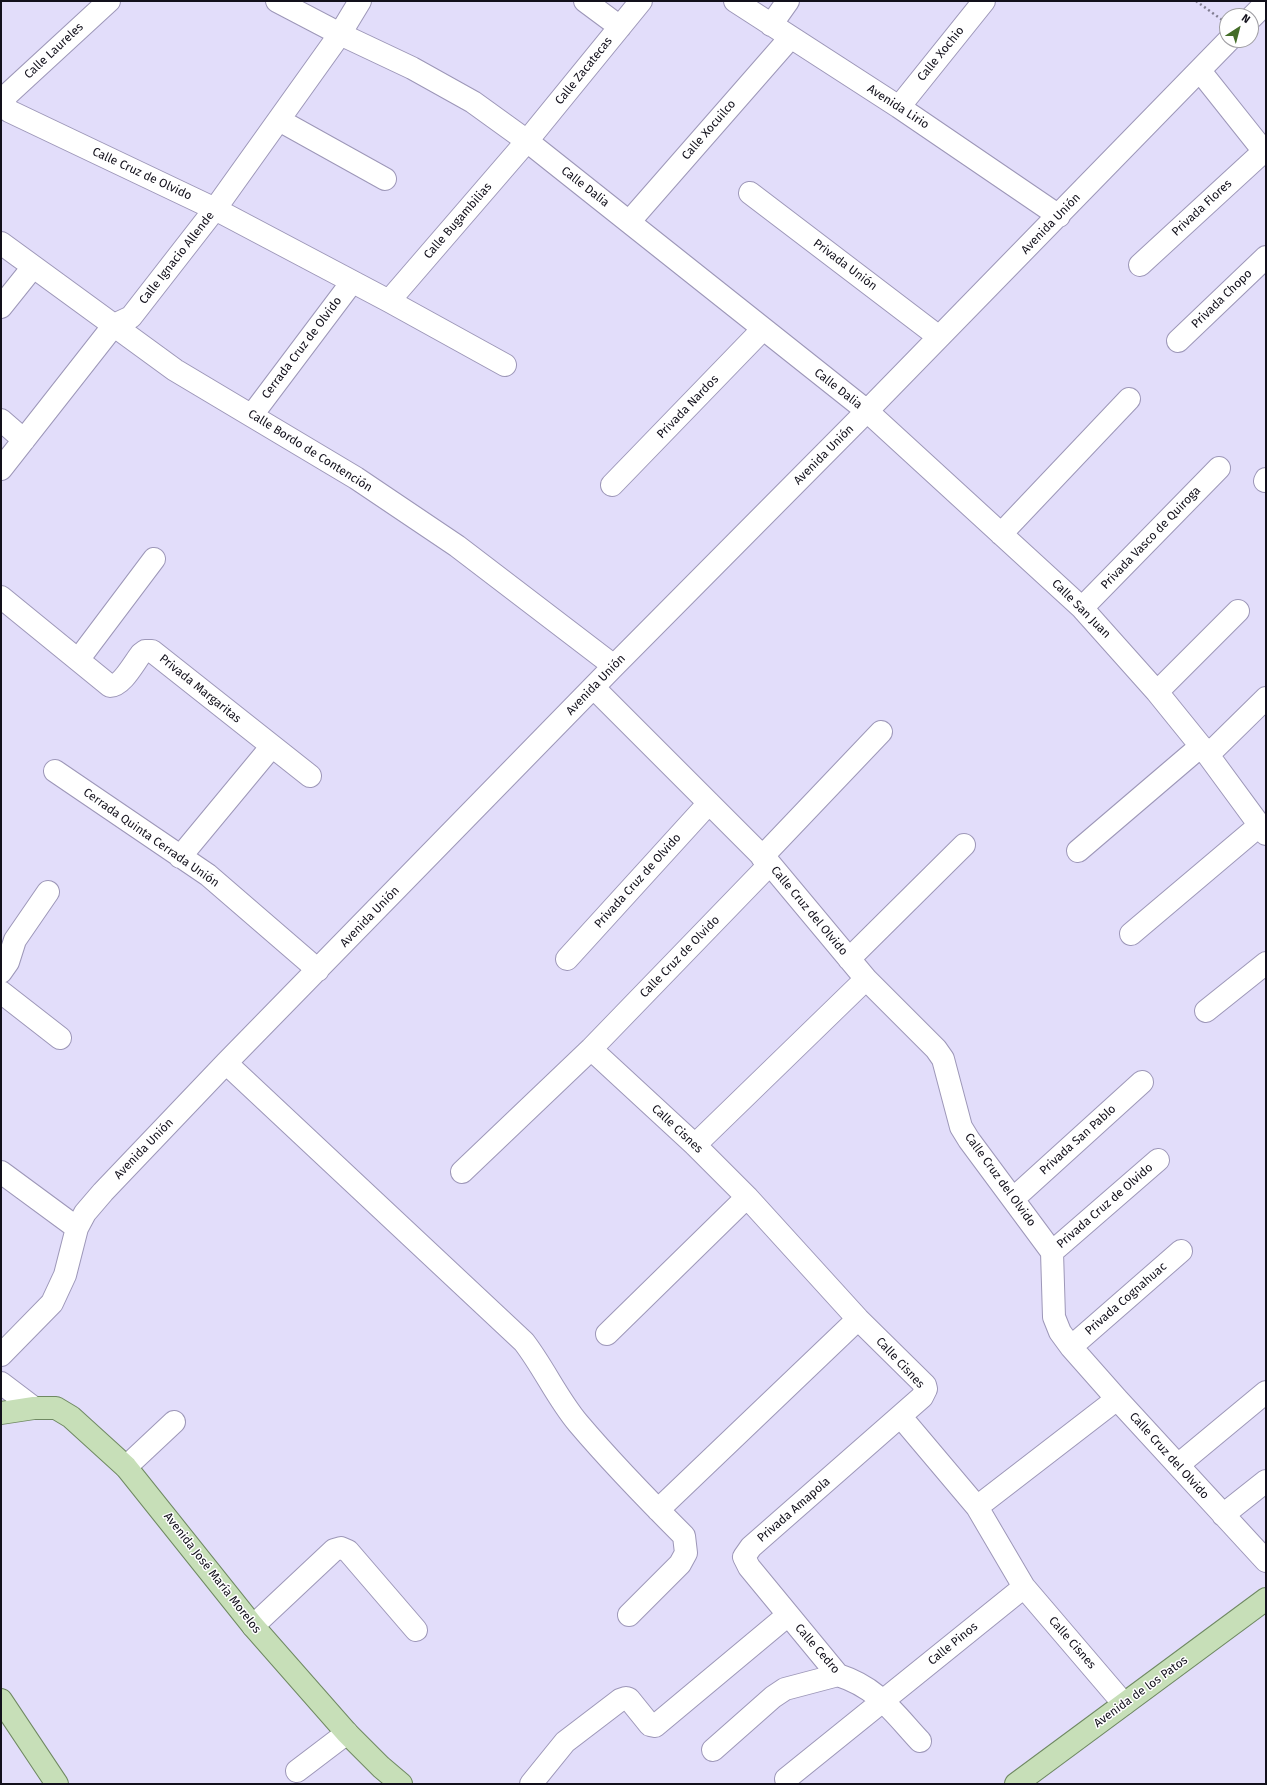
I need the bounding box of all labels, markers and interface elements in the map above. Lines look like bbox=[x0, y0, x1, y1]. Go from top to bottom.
north arrow bbox=[1219, 8, 1259, 48]
text: N bbox=[1239, 11, 1253, 26]
street label: Calle Laureles bbox=[21, 20, 87, 82]
street label: Calle Xochio bbox=[915, 24, 967, 84]
street label: Calle Zacatecas bbox=[552, 34, 616, 108]
street label: Avenida Lirio bbox=[864, 82, 932, 132]
street label: Calle Xocuilco bbox=[679, 97, 739, 163]
street label: Calle Cruz de Olvido bbox=[90, 145, 194, 203]
street label: Calle Dalia bbox=[558, 164, 612, 210]
street label: Privada Flores bbox=[1169, 177, 1235, 239]
street label: Calle Bugambilias bbox=[421, 180, 495, 262]
street label: Avenida Unión bbox=[1018, 191, 1084, 257]
street label: Calle Ignacio Allende bbox=[136, 209, 218, 307]
street label: Privada Unión bbox=[810, 236, 880, 294]
street label: Privada Chopo bbox=[1189, 267, 1255, 331]
street label: Cerrada Cruz de Olvido bbox=[259, 294, 345, 402]
street label: Calle Dalia bbox=[811, 366, 865, 412]
street label: Privada Nardos bbox=[654, 372, 722, 442]
street label: Calle Bordo de Contención bbox=[245, 407, 375, 495]
street label: Avenida Unión bbox=[791, 422, 857, 488]
street label: Privada Vasco de Quiroga bbox=[1098, 484, 1204, 592]
street label: Calle San Juan bbox=[1049, 577, 1113, 641]
street label: Privada Margaritas bbox=[156, 652, 244, 726]
street label: Avenida Unión bbox=[563, 652, 629, 718]
street label: Cerrada Quinta Cerrada Unión bbox=[80, 785, 222, 891]
street label: Privada Cruz de Olvido bbox=[592, 831, 684, 931]
street label: Calle Cruz del Olvido bbox=[768, 864, 850, 958]
street label: Avenida Unión bbox=[337, 884, 403, 950]
street label: Calle Cruz de Olvido bbox=[637, 913, 723, 1001]
street label: Calle Cisnes bbox=[648, 1102, 706, 1156]
street label: Privada San Pablo bbox=[1037, 1102, 1119, 1178]
street label: Avenida Unión bbox=[111, 1116, 177, 1182]
street label: Calle Cruz del Olvido bbox=[961, 1131, 1039, 1229]
street label: Privada Cruz de Olvido bbox=[1054, 1160, 1156, 1252]
street label: Privada Cognahuac bbox=[1082, 1260, 1170, 1338]
street label: Calle Cisnes bbox=[873, 1334, 927, 1392]
street label: Calle Cruz del Olvido bbox=[1126, 1410, 1212, 1502]
street label: Privada Amapola bbox=[755, 1474, 833, 1546]
street label: Avenida José María Morelos bbox=[160, 1510, 264, 1636]
street label: Calle Cisnes bbox=[1045, 1614, 1099, 1672]
street label: Calle Pinos bbox=[925, 1620, 981, 1668]
street label: Calle Cedro bbox=[791, 1621, 843, 1677]
street label: Avenida de los Patos bbox=[1091, 1653, 1191, 1731]

